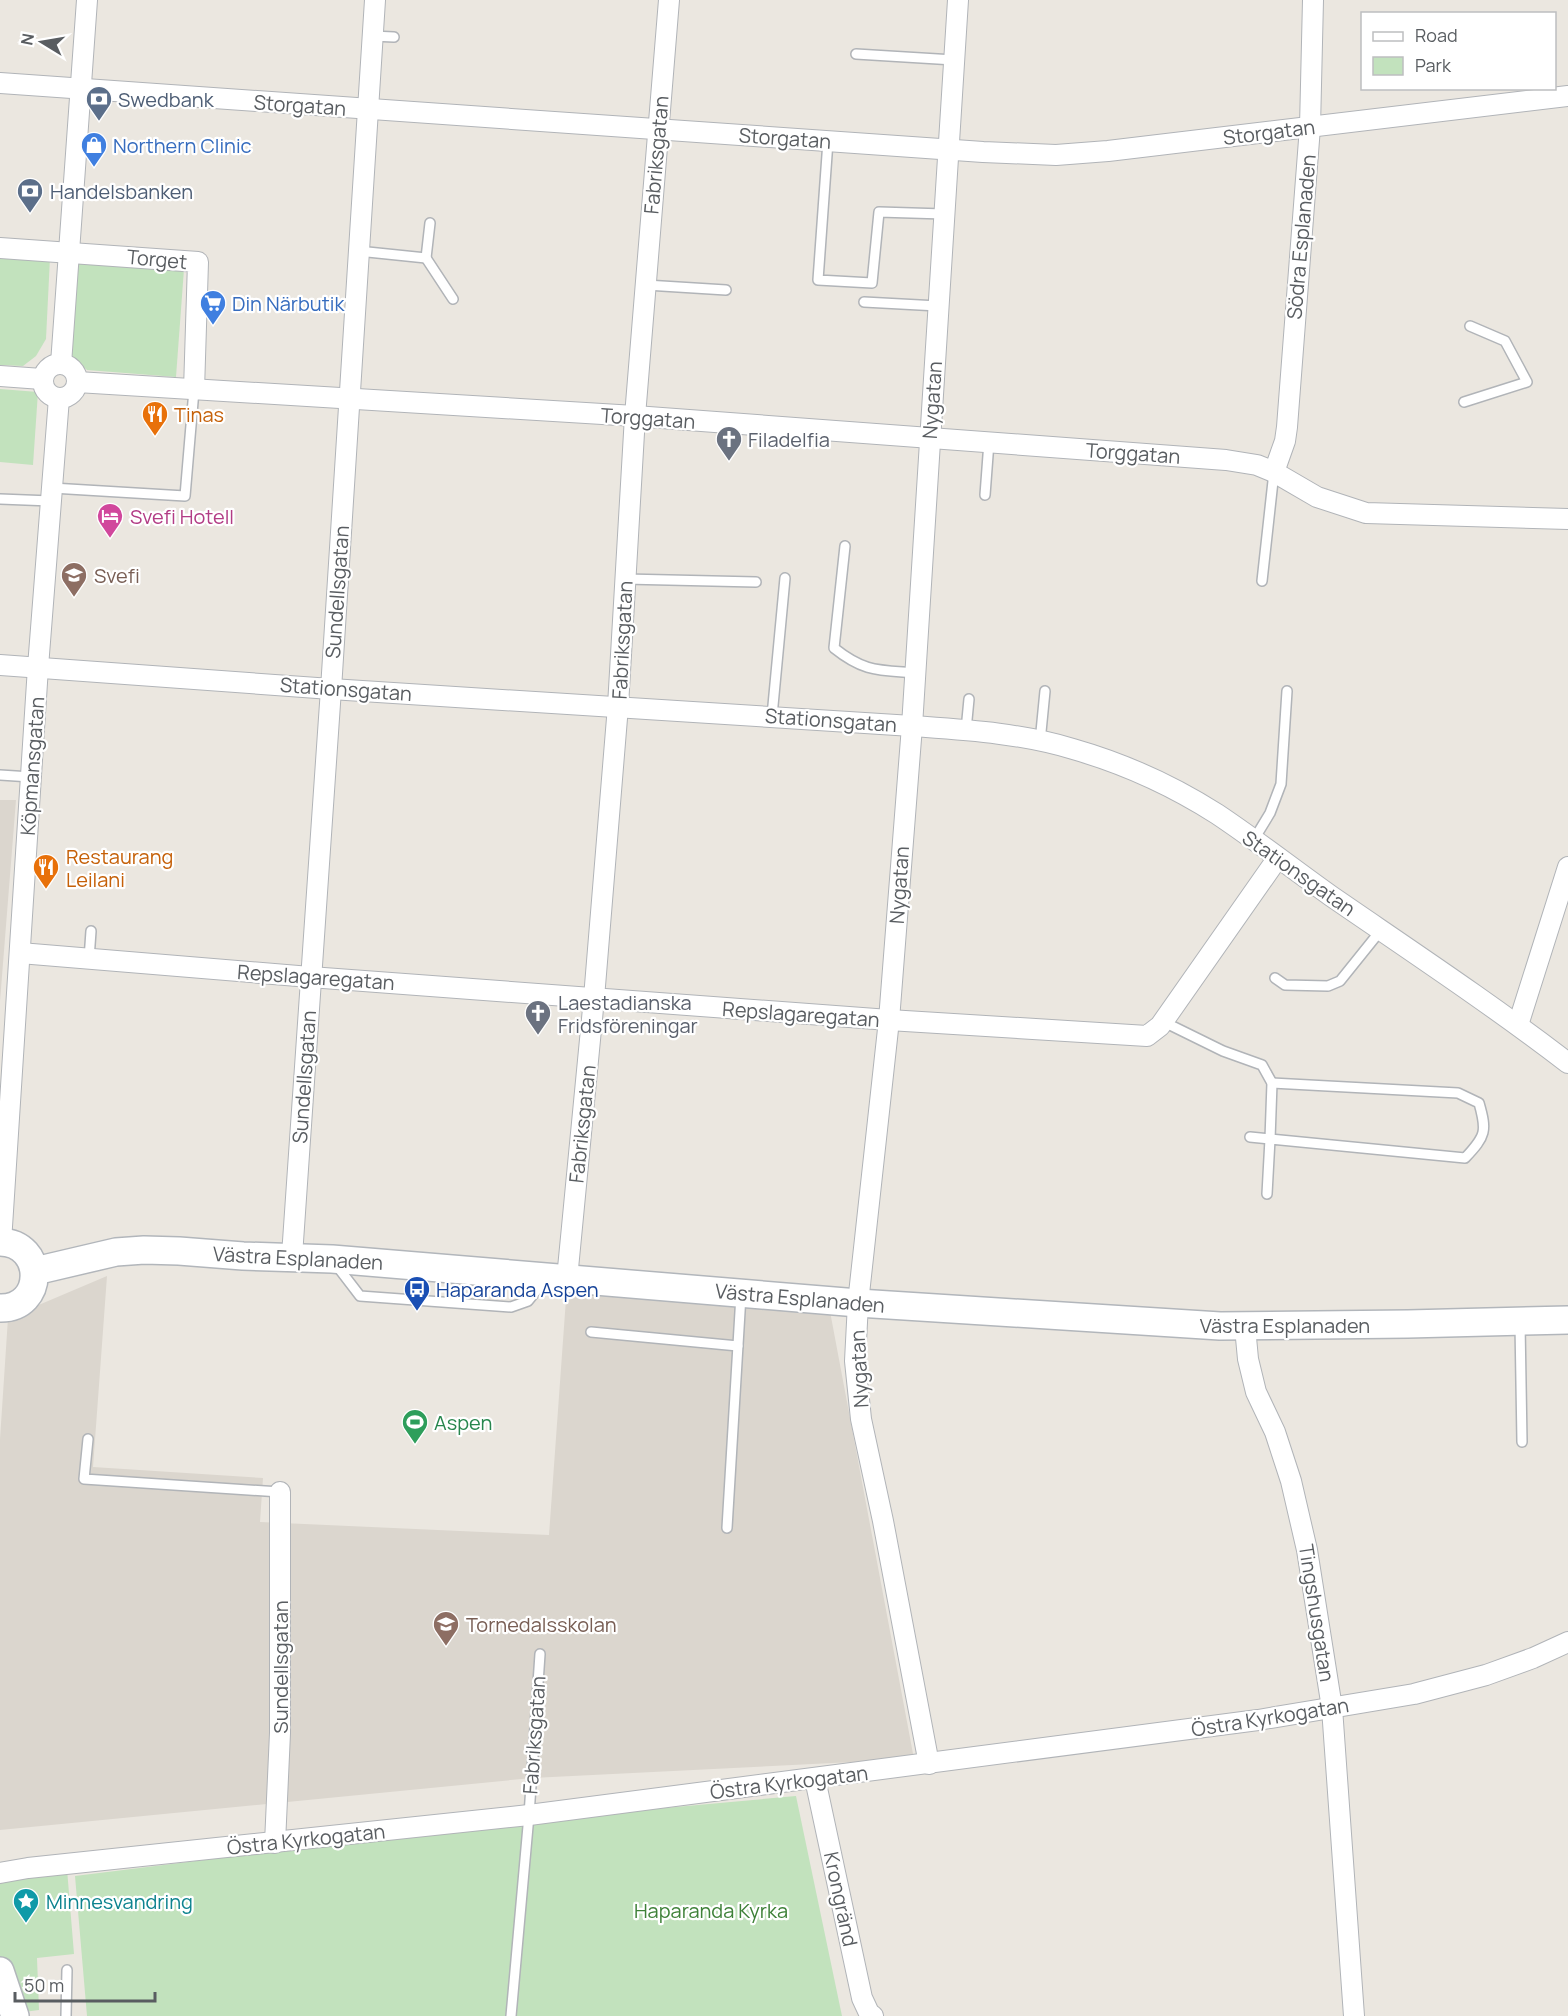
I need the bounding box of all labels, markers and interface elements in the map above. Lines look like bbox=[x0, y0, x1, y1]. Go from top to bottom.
north arrow bbox=[12, 12, 72, 72]
legend bbox=[1361, 12, 1556, 90]
text: Road bbox=[1415, 23, 1458, 47]
text: N bbox=[15, 31, 39, 47]
text: Park bbox=[1415, 53, 1452, 77]
bank icon: Swedbank bbox=[84, 84, 114, 122]
place label: Swedbank bbox=[118, 86, 215, 113]
street label: Storgatan bbox=[253, 88, 347, 122]
street label: Fabriksgatan bbox=[637, 95, 675, 215]
street label: Storgatan bbox=[1221, 113, 1317, 151]
street label: Storgatan bbox=[738, 121, 832, 155]
shop icon: Northern Clinic bbox=[79, 130, 109, 168]
place label: Northern Clinic bbox=[113, 132, 252, 159]
street label: Södra Esplanaden bbox=[1280, 153, 1322, 321]
bank icon: Handelsbanken bbox=[15, 176, 45, 214]
place label: Handelsbanken bbox=[50, 178, 193, 205]
street label: Torget bbox=[126, 243, 188, 275]
supermarket icon: Din Närbutik bbox=[198, 288, 228, 326]
place label: Din Närbutik bbox=[232, 290, 345, 317]
street label: Nygatan bbox=[916, 360, 948, 440]
restaurant icon: Tinas bbox=[140, 399, 170, 437]
place label: Tinas bbox=[174, 401, 224, 428]
street label: Torggatan bbox=[600, 401, 696, 435]
church icon: Filadelfia bbox=[714, 424, 744, 462]
place label: Filadelfia bbox=[748, 426, 830, 453]
street label: Torggatan bbox=[1085, 436, 1181, 470]
hotel icon: Svefi Hotell bbox=[95, 501, 125, 539]
place label: Svefi Hotell bbox=[130, 503, 234, 530]
street label: Sundellsgatan bbox=[319, 525, 355, 659]
school or university icon: Svefi bbox=[59, 560, 89, 598]
place label: Svefi bbox=[94, 562, 140, 589]
street label: Fabriksgatan bbox=[605, 580, 639, 700]
street label: Stationsgatan bbox=[279, 671, 413, 707]
street label: Köpmansgatan bbox=[14, 696, 50, 836]
street label: Stationsgatan bbox=[764, 702, 898, 738]
street label: Stationsgatan bbox=[1237, 824, 1361, 922]
place label: Restaurang Leilani bbox=[66, 843, 173, 893]
street label: Nygatan bbox=[883, 845, 915, 925]
restaurant icon: Restaurang Leilani bbox=[31, 852, 61, 890]
street label: Repslagaregatan bbox=[236, 958, 396, 996]
place label: Laestadianska Fridsföreningar bbox=[558, 989, 698, 1039]
street label: Repslagaregatan bbox=[721, 995, 881, 1033]
church icon: Laestadianska Fridsföreningar bbox=[523, 998, 553, 1036]
street label: Sundellsgatan bbox=[286, 1010, 322, 1144]
street label: Fabriksgatan bbox=[562, 1064, 602, 1184]
street label: Västra Esplanaden bbox=[212, 1240, 384, 1276]
bus stop icon: Haparanda Aspen bbox=[402, 1274, 432, 1312]
place label: Haparanda Aspen bbox=[436, 1276, 599, 1303]
street label: Västra Esplanaden bbox=[714, 1277, 886, 1319]
street label: Västra Esplanaden bbox=[1200, 1312, 1370, 1339]
street label: Nygatan bbox=[843, 1329, 875, 1409]
sports icon: Aspen bbox=[400, 1407, 430, 1445]
place label: Aspen bbox=[434, 1409, 492, 1436]
street label: Tingshusgatan bbox=[1293, 1542, 1341, 1684]
street label: Sundellsgatan bbox=[267, 1600, 294, 1734]
school or university icon: Tornedalsskolan bbox=[431, 1609, 461, 1647]
place label: Tornedalsskolan bbox=[466, 1611, 617, 1638]
street label: Fabriksgatan bbox=[516, 1675, 552, 1795]
street label: Östra Kyrkogatan bbox=[1189, 1691, 1351, 1743]
street label: Östra Kyrkogatan bbox=[708, 1759, 870, 1805]
street label: Östra Kyrkogatan bbox=[225, 1817, 387, 1861]
street label: Krongränd bbox=[818, 1849, 864, 1949]
place icon: Minnesvandring bbox=[11, 1886, 41, 1924]
place label: Minnesvandring bbox=[46, 1888, 193, 1915]
park label: Haparanda Kyrka bbox=[634, 1897, 788, 1924]
scale bar bbox=[15, 1965, 154, 2003]
text: 50 m bbox=[24, 1973, 64, 1997]

